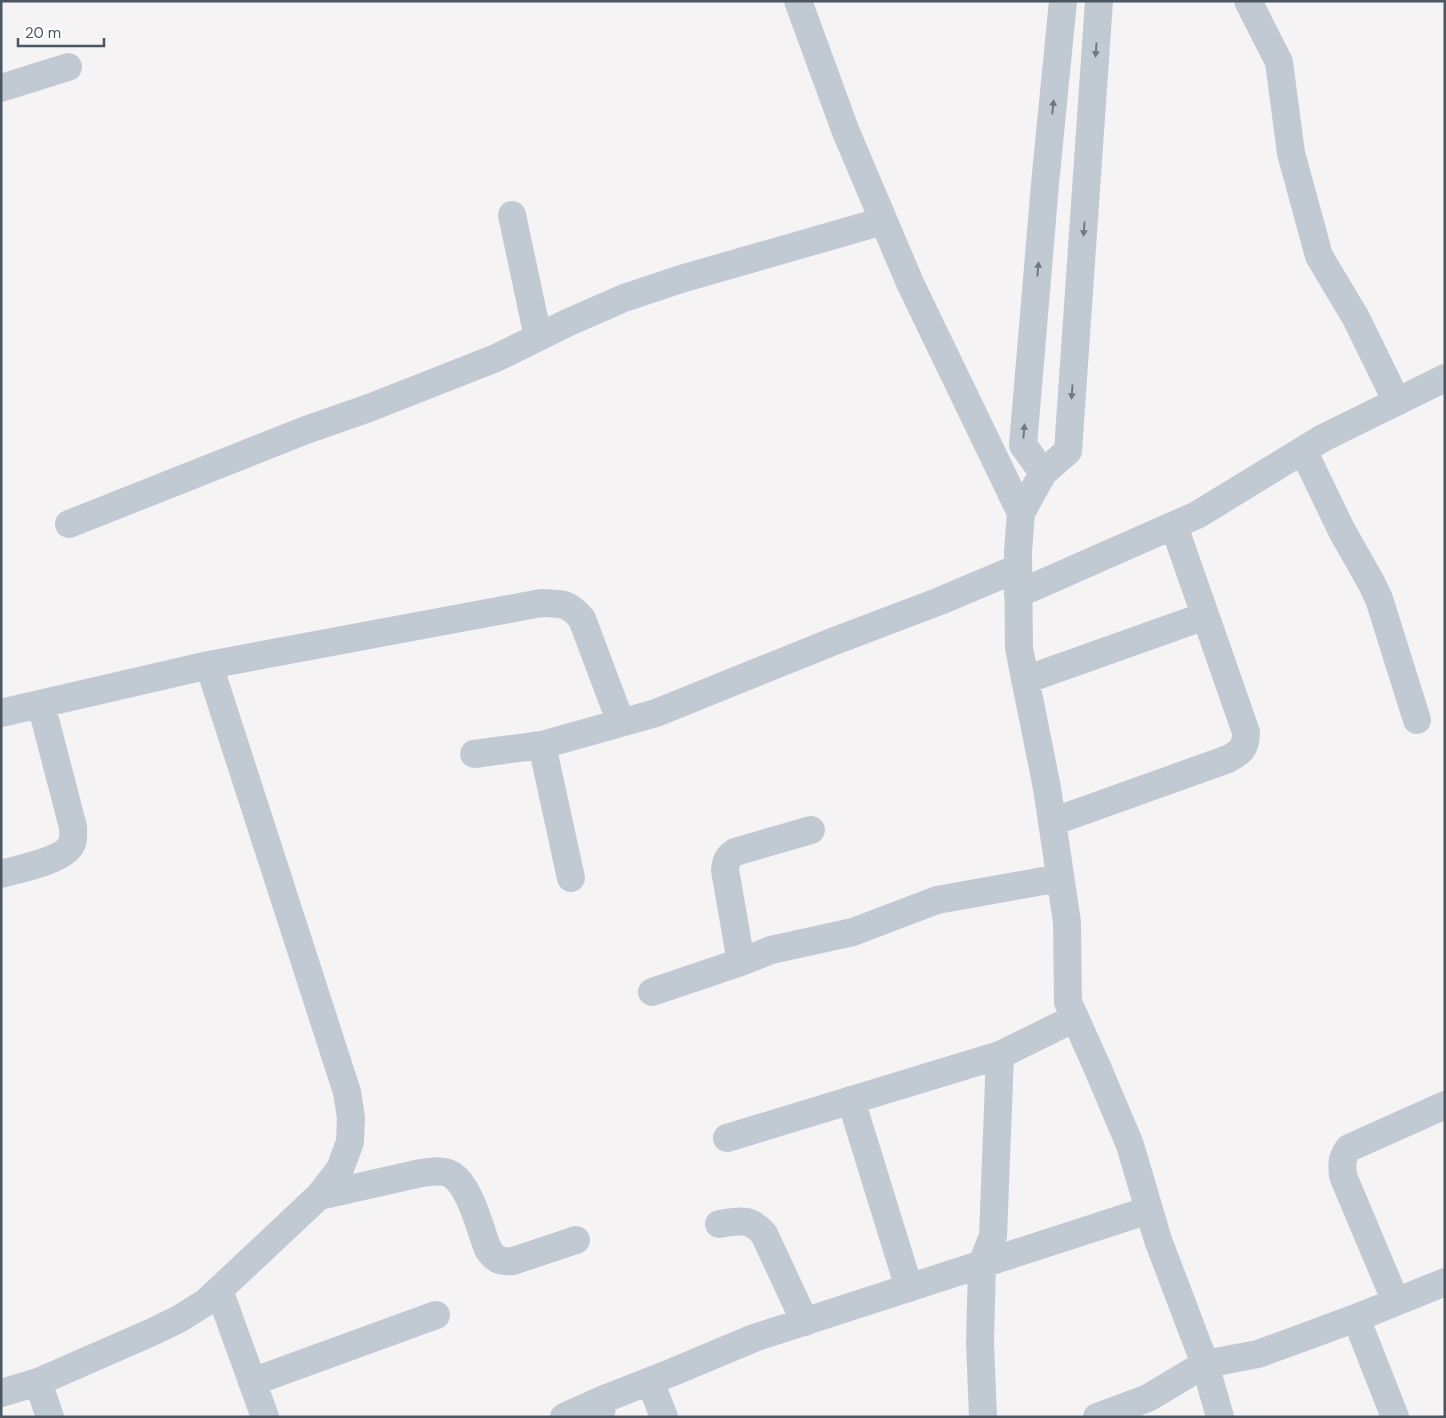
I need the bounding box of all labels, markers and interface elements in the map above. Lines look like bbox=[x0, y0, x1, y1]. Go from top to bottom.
scale bar bbox=[18, 15, 104, 47]
text: 20 m bbox=[25, 23, 61, 43]
one-way arrow bbox=[1092, 42, 1100, 58]
one-way arrow bbox=[1049, 99, 1057, 115]
one-way arrow bbox=[1079, 222, 1087, 238]
one-way arrow bbox=[1034, 260, 1042, 276]
one-way arrow bbox=[1068, 384, 1076, 400]
one-way arrow bbox=[1021, 422, 1029, 438]

